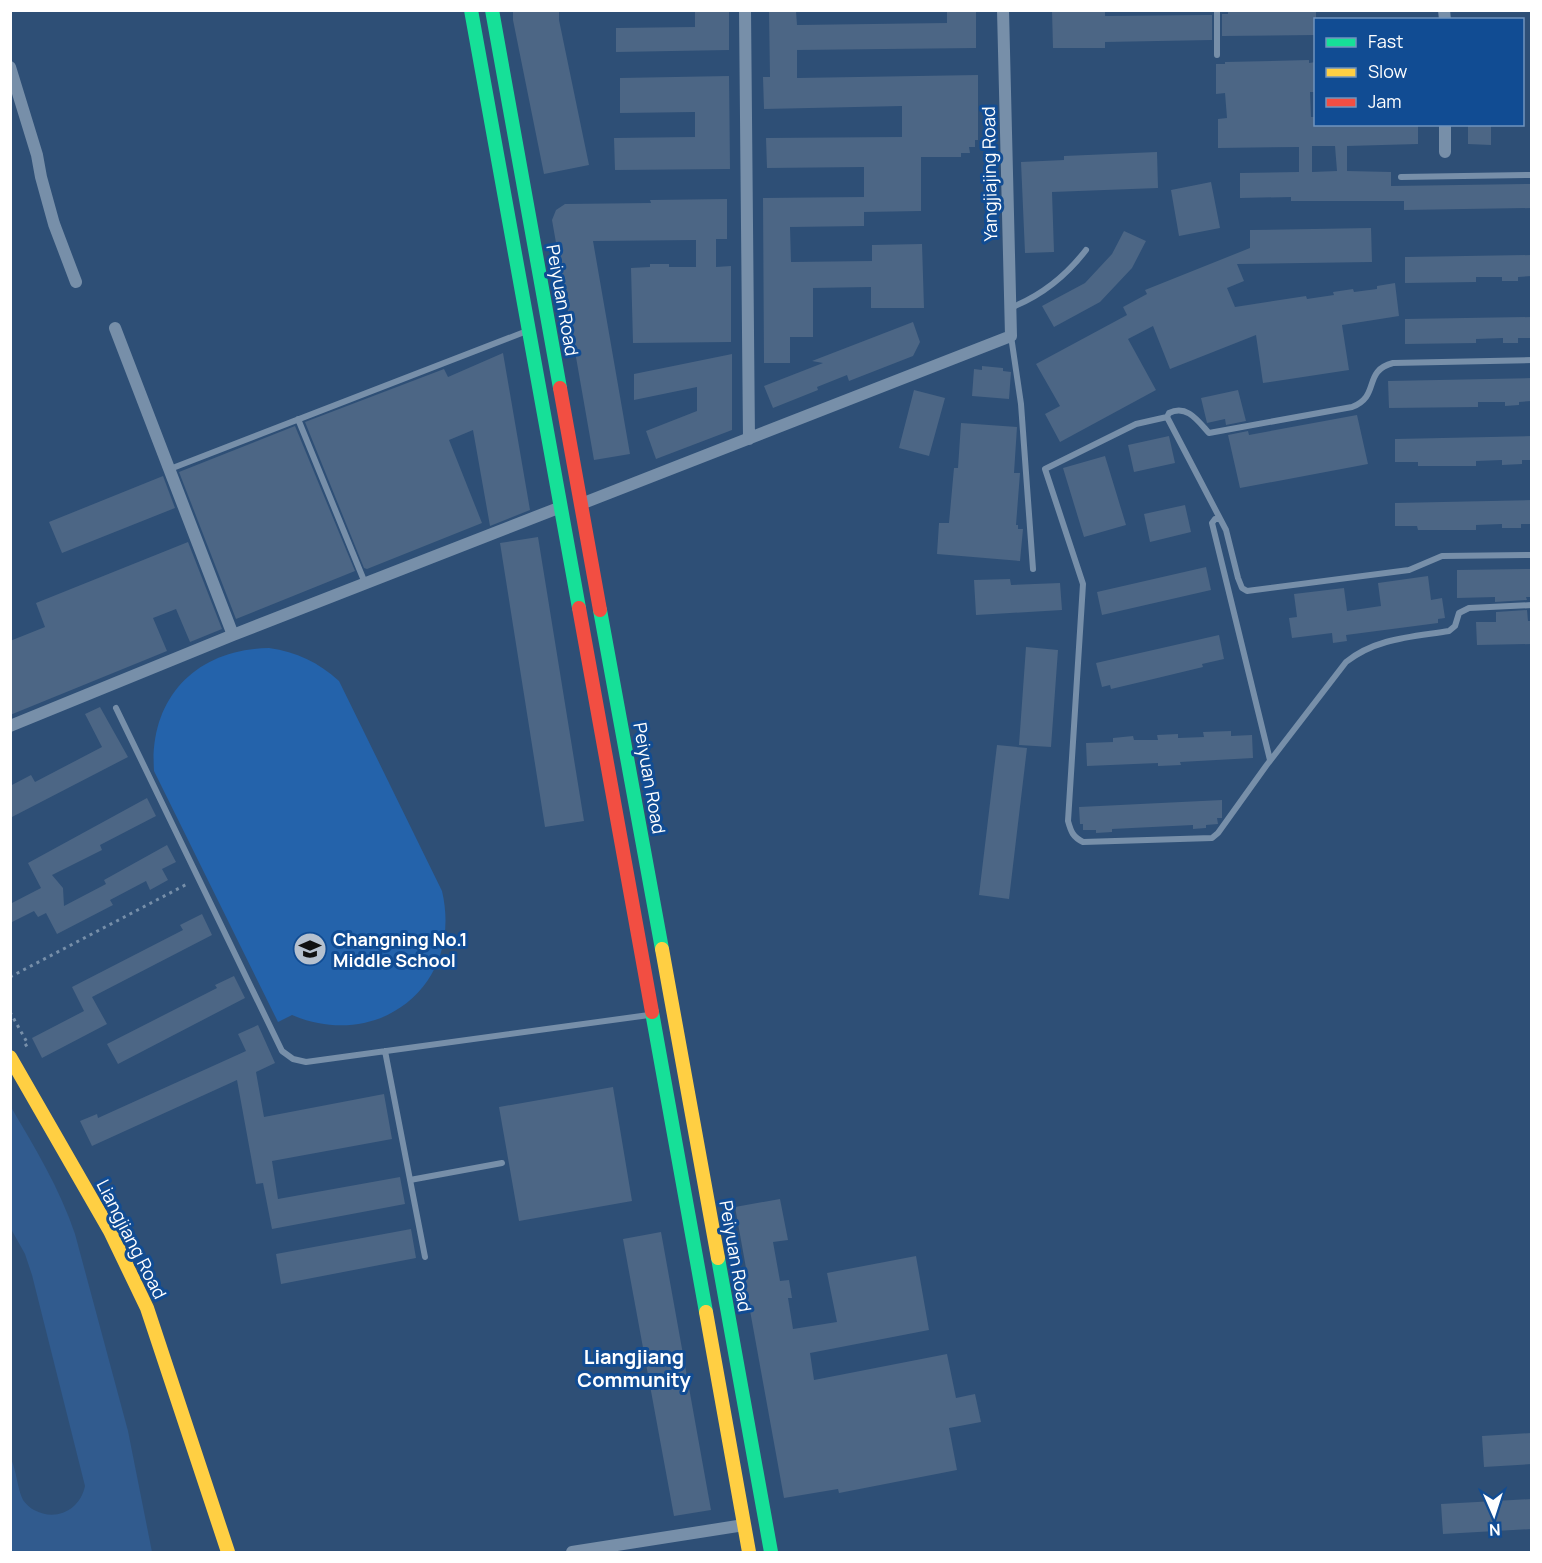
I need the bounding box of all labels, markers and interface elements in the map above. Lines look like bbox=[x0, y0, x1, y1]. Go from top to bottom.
legend bbox=[1314, 18, 1524, 126]
text: Fast bbox=[1368, 29, 1403, 53]
text: Slow bbox=[1368, 59, 1408, 83]
text: Jam bbox=[1368, 89, 1402, 113]
street label: Yangjiajing Road bbox=[976, 106, 1002, 242]
street label: Peiyuan Road bbox=[541, 242, 585, 358]
street label: Peiyuan Road bbox=[628, 720, 672, 836]
place label: Changning No.1 Middle School bbox=[333, 927, 467, 972]
school or university icon: Changning No.1 Middle School bbox=[292, 931, 328, 967]
street label: Liangjiang Road bbox=[92, 1175, 172, 1303]
street label: Peiyuan Road bbox=[714, 1198, 758, 1314]
district label: Liangjiang Community bbox=[577, 1343, 691, 1393]
north arrow bbox=[1464, 1485, 1524, 1545]
text: N bbox=[1488, 1519, 1501, 1541]

